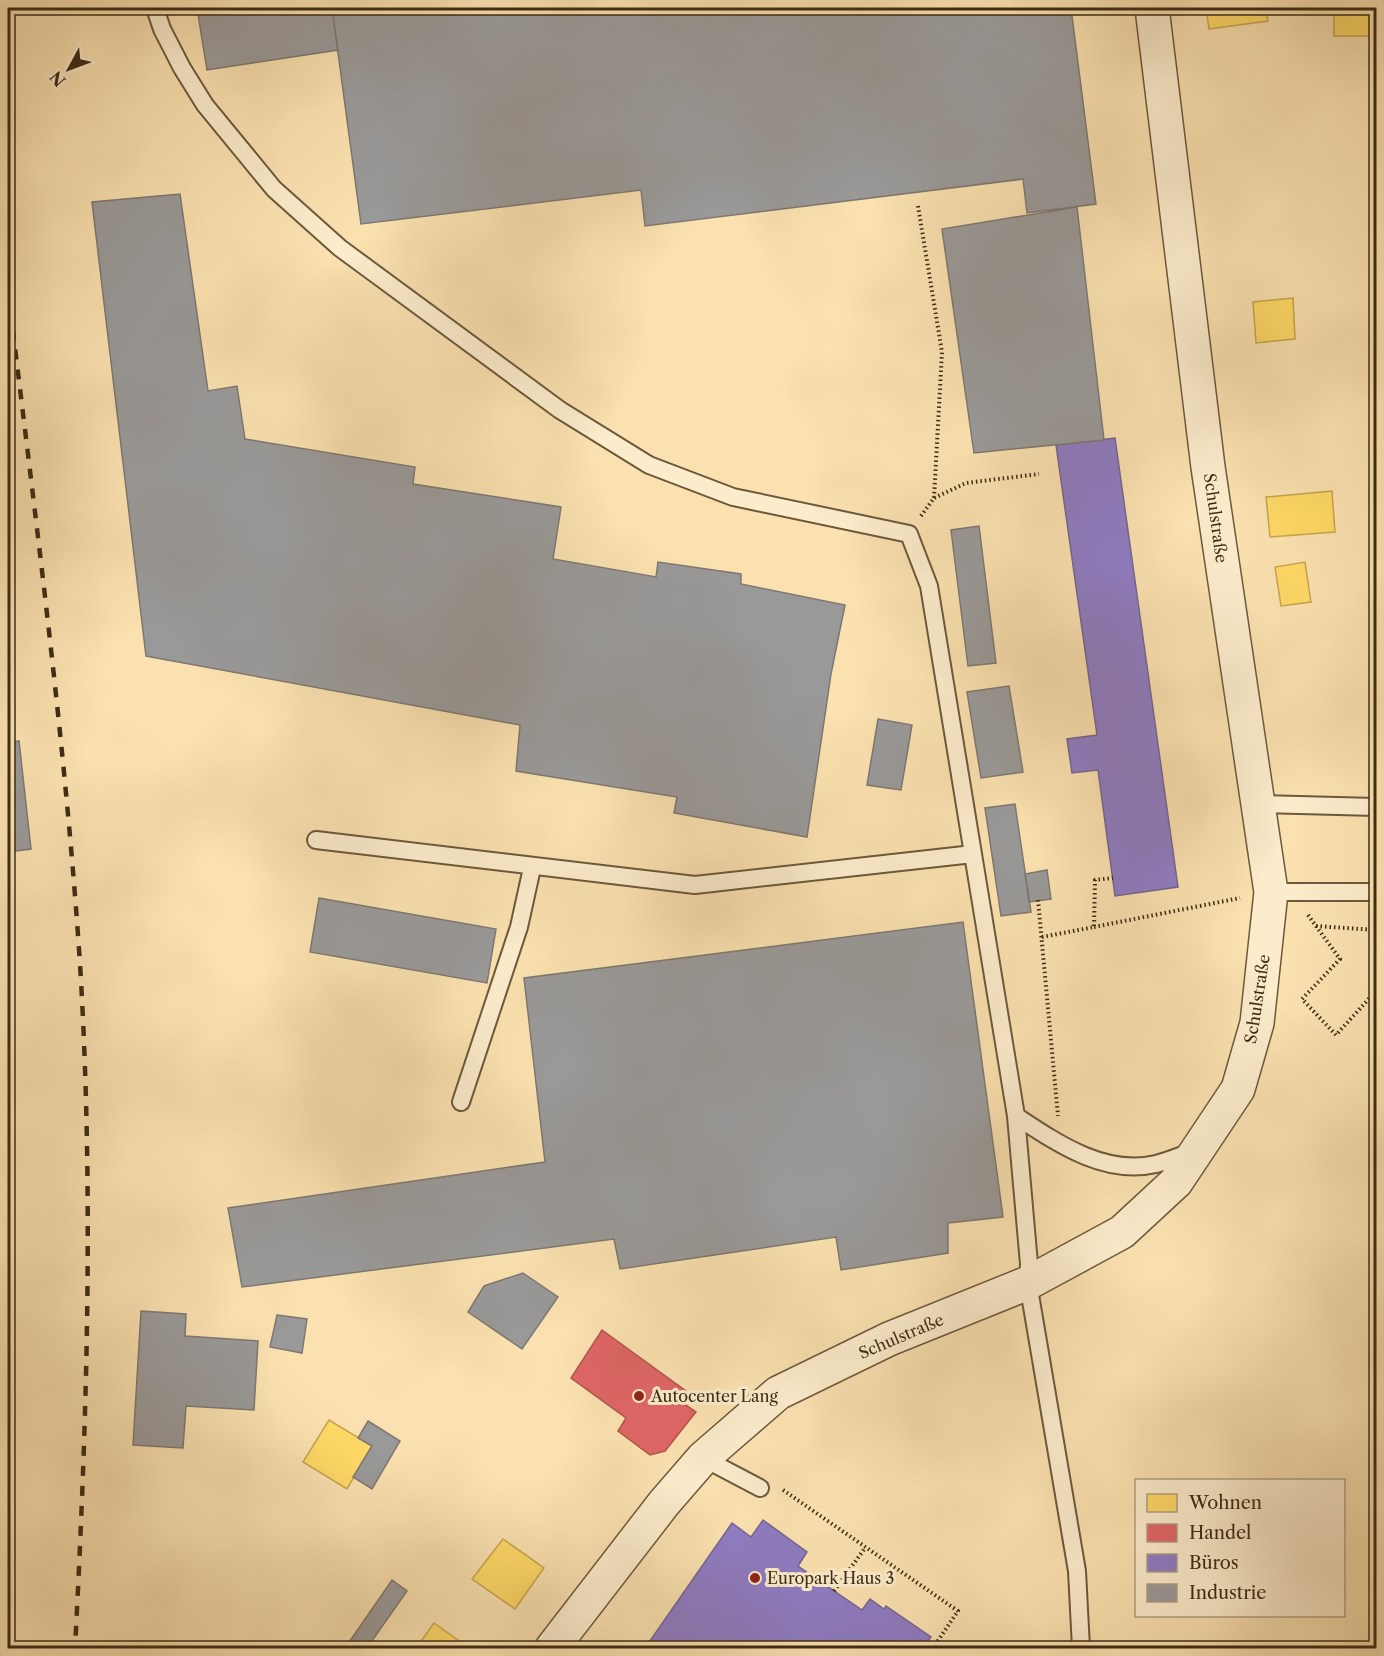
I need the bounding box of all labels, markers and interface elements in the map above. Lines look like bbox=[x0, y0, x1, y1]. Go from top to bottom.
north arrow bbox=[39, 39, 99, 99]
text: N bbox=[46, 67, 70, 91]
street label: Schulstraße bbox=[1200, 472, 1232, 564]
street label: Schulstraße bbox=[1240, 953, 1274, 1045]
street label: Schulstraße bbox=[856, 1309, 947, 1363]
place label: Autocenter Lang bbox=[650, 1386, 779, 1406]
marker: Autocenter Lang bbox=[632, 1389, 646, 1403]
legend bbox=[1135, 1479, 1345, 1617]
text: Wohnen bbox=[1188, 1492, 1262, 1514]
text: Handel bbox=[1189, 1522, 1251, 1544]
text: Büros bbox=[1189, 1552, 1239, 1574]
place label: Europark Haus 3 bbox=[767, 1568, 894, 1588]
marker: Europark Haus 3 bbox=[748, 1571, 762, 1585]
text: Industrie bbox=[1189, 1582, 1266, 1604]

